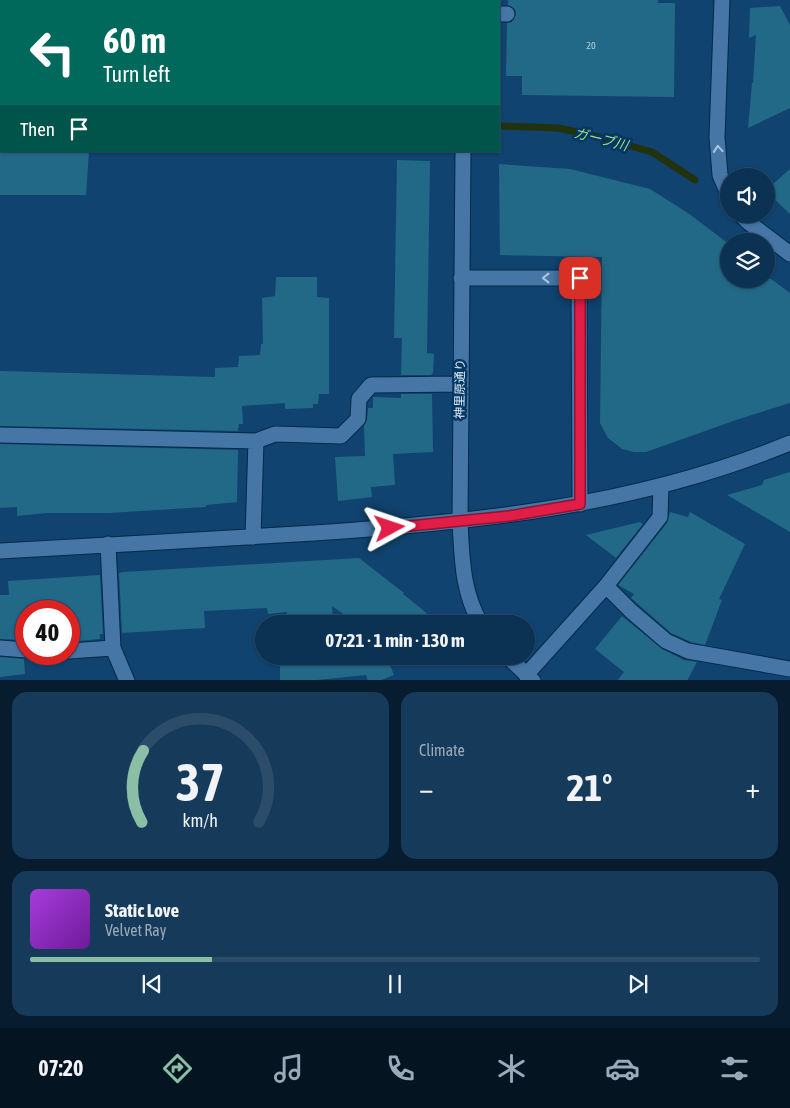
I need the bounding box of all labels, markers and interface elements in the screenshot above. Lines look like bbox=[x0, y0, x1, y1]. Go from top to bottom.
icon: left bbox=[20, 20, 85, 85]
text: 60 m bbox=[103, 20, 166, 60]
house number: 20 bbox=[586, 40, 596, 51]
text: Turn left bbox=[103, 61, 170, 87]
icon: arrive bbox=[65, 115, 93, 143]
text: Then bbox=[20, 118, 55, 140]
water label: ガーブ川 bbox=[572, 125, 632, 154]
one-way arrow bbox=[713, 145, 724, 153]
map controls bbox=[720, 168, 775, 288]
button: sound bbox=[720, 168, 775, 223]
button: layers bbox=[720, 233, 775, 288]
pin bbox=[559, 257, 601, 299]
icon: arrive bbox=[566, 264, 594, 292]
one-way arrow bbox=[542, 273, 550, 283]
street label: 神里原通り bbox=[452, 359, 468, 419]
position arrow bbox=[363, 501, 415, 553]
speed limit sign: 40 bbox=[15, 600, 80, 665]
text: 07:21 · 1 min · 130 m bbox=[325, 629, 465, 651]
text: Climate bbox=[419, 741, 465, 759]
text: 37 bbox=[176, 752, 225, 812]
text: 21° bbox=[566, 766, 613, 809]
text: − bbox=[419, 772, 434, 804]
text: + bbox=[745, 772, 760, 804]
text: km/h bbox=[183, 810, 218, 831]
text: Static Love bbox=[105, 899, 179, 921]
text: Velvet Ray bbox=[105, 921, 166, 939]
icon: previous bbox=[138, 970, 166, 998]
icon: pause bbox=[381, 970, 409, 998]
icon: next bbox=[624, 970, 652, 998]
icon: directions bbox=[160, 1051, 195, 1086]
icon: music bbox=[271, 1051, 306, 1086]
icon: phone bbox=[383, 1051, 418, 1086]
icon: climate bbox=[494, 1051, 529, 1086]
icon: car bbox=[605, 1051, 640, 1086]
icon: filters bbox=[717, 1051, 752, 1086]
text: 07:20 bbox=[38, 1055, 83, 1081]

